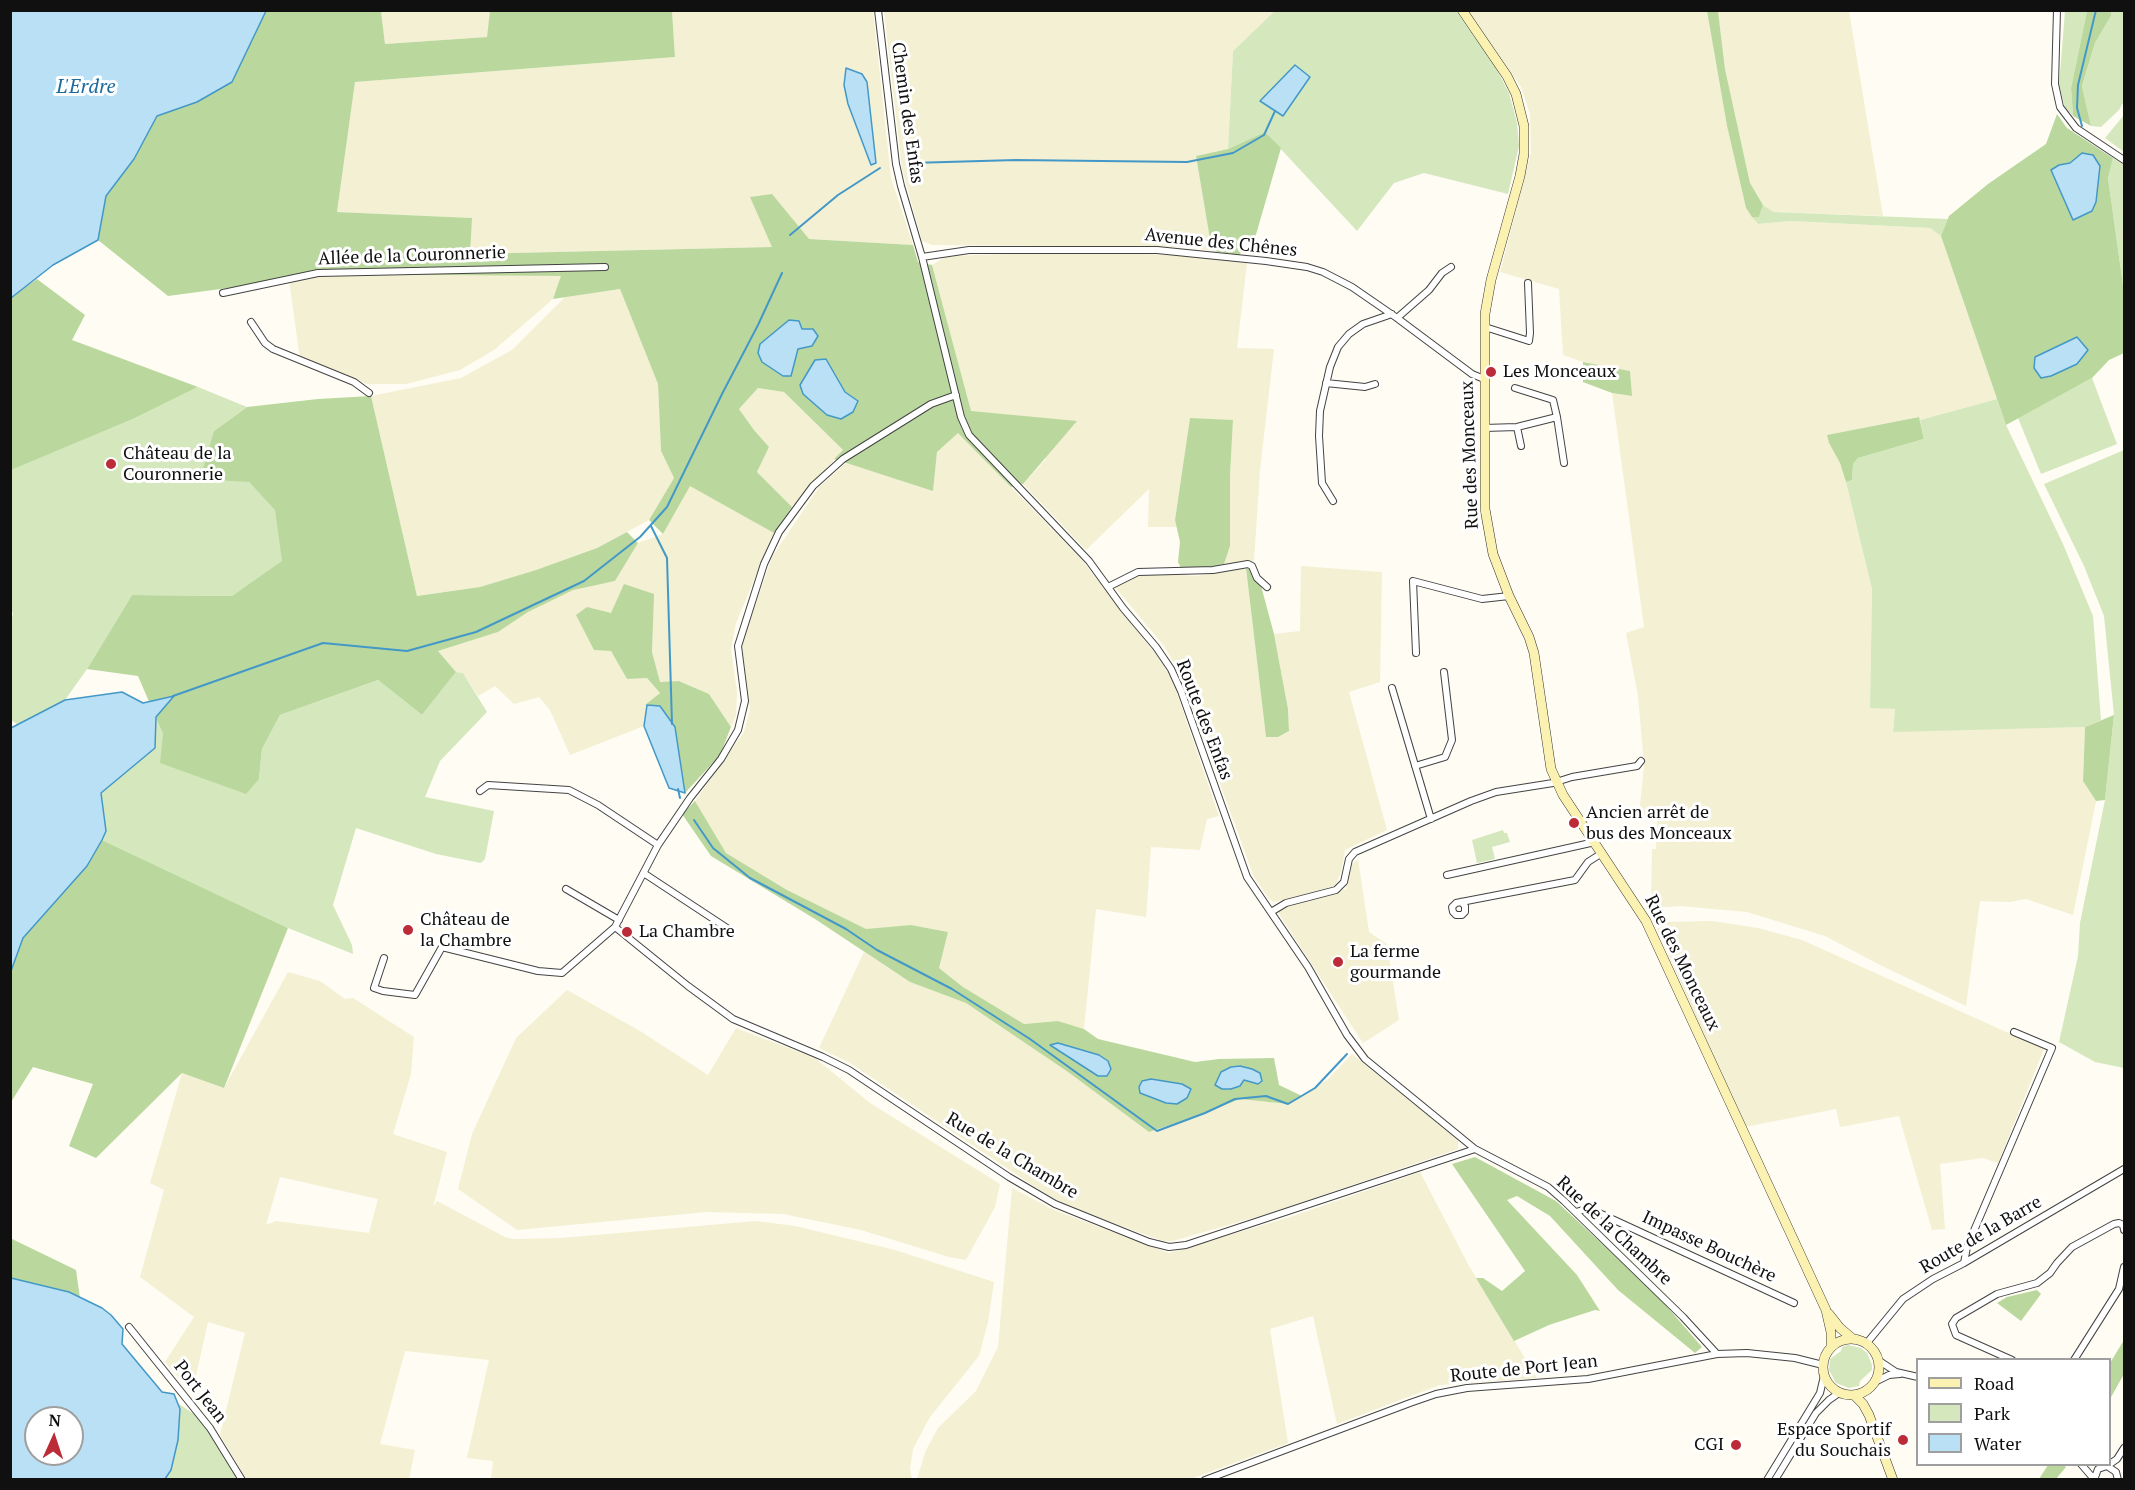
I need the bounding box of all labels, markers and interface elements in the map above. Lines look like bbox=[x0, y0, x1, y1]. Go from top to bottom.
street label: Chemin des Enfas bbox=[886, 41, 928, 185]
water label: L'Erdre bbox=[56, 75, 116, 99]
street label: Avenue des Chênes bbox=[1144, 224, 1298, 262]
street label: Allée de la Couronnerie bbox=[318, 242, 506, 270]
place label: Les Monceaux bbox=[1503, 361, 1616, 383]
marker: Les Monceaux bbox=[1484, 365, 1498, 379]
street label: Rue des Monceaux bbox=[1457, 380, 1483, 530]
place label: Château de la Couronnerie bbox=[123, 443, 232, 486]
marker: Château de la Couronnerie bbox=[104, 457, 118, 471]
street label: Route des Enfas bbox=[1171, 657, 1237, 783]
place label: Ancien arrêt de bus des Monceaux bbox=[1586, 802, 1732, 844]
marker: Ancien arrêt de bus des Monceaux bbox=[1567, 816, 1581, 830]
street label: Rue des Monceaux bbox=[1640, 891, 1724, 1035]
place label: Château de la Chambre bbox=[420, 909, 511, 952]
place label: La Chambre bbox=[639, 921, 735, 943]
marker: Château de la Chambre bbox=[401, 923, 415, 937]
marker: La Chambre bbox=[620, 925, 634, 939]
place label: La ferme gourmande bbox=[1350, 941, 1441, 984]
marker: La ferme gourmande bbox=[1331, 955, 1345, 969]
street label: Rue de la Chambre bbox=[942, 1108, 1082, 1204]
street label: Rue de la Chambre bbox=[1552, 1172, 1676, 1290]
street label: Route de la Barre bbox=[1916, 1191, 2046, 1279]
street label: Impasse Bouchère bbox=[1639, 1206, 1779, 1288]
street label: Route de Port Jean bbox=[1449, 1351, 1599, 1387]
street label: Port Jean bbox=[169, 1357, 231, 1427]
legend bbox=[1916, 1358, 2111, 1466]
text: Road bbox=[1974, 1371, 2014, 1395]
text: Park bbox=[1974, 1401, 2010, 1425]
north arrow bbox=[24, 1406, 84, 1466]
text: N bbox=[48, 1409, 61, 1431]
place label: Espace Sportif du Souchais bbox=[1777, 1419, 1891, 1462]
text: Water bbox=[1974, 1431, 2021, 1455]
marker: Espace Sportif du Souchais bbox=[1896, 1433, 1910, 1447]
place label: CGI bbox=[1694, 1434, 1724, 1456]
marker: CGI bbox=[1729, 1438, 1743, 1452]

